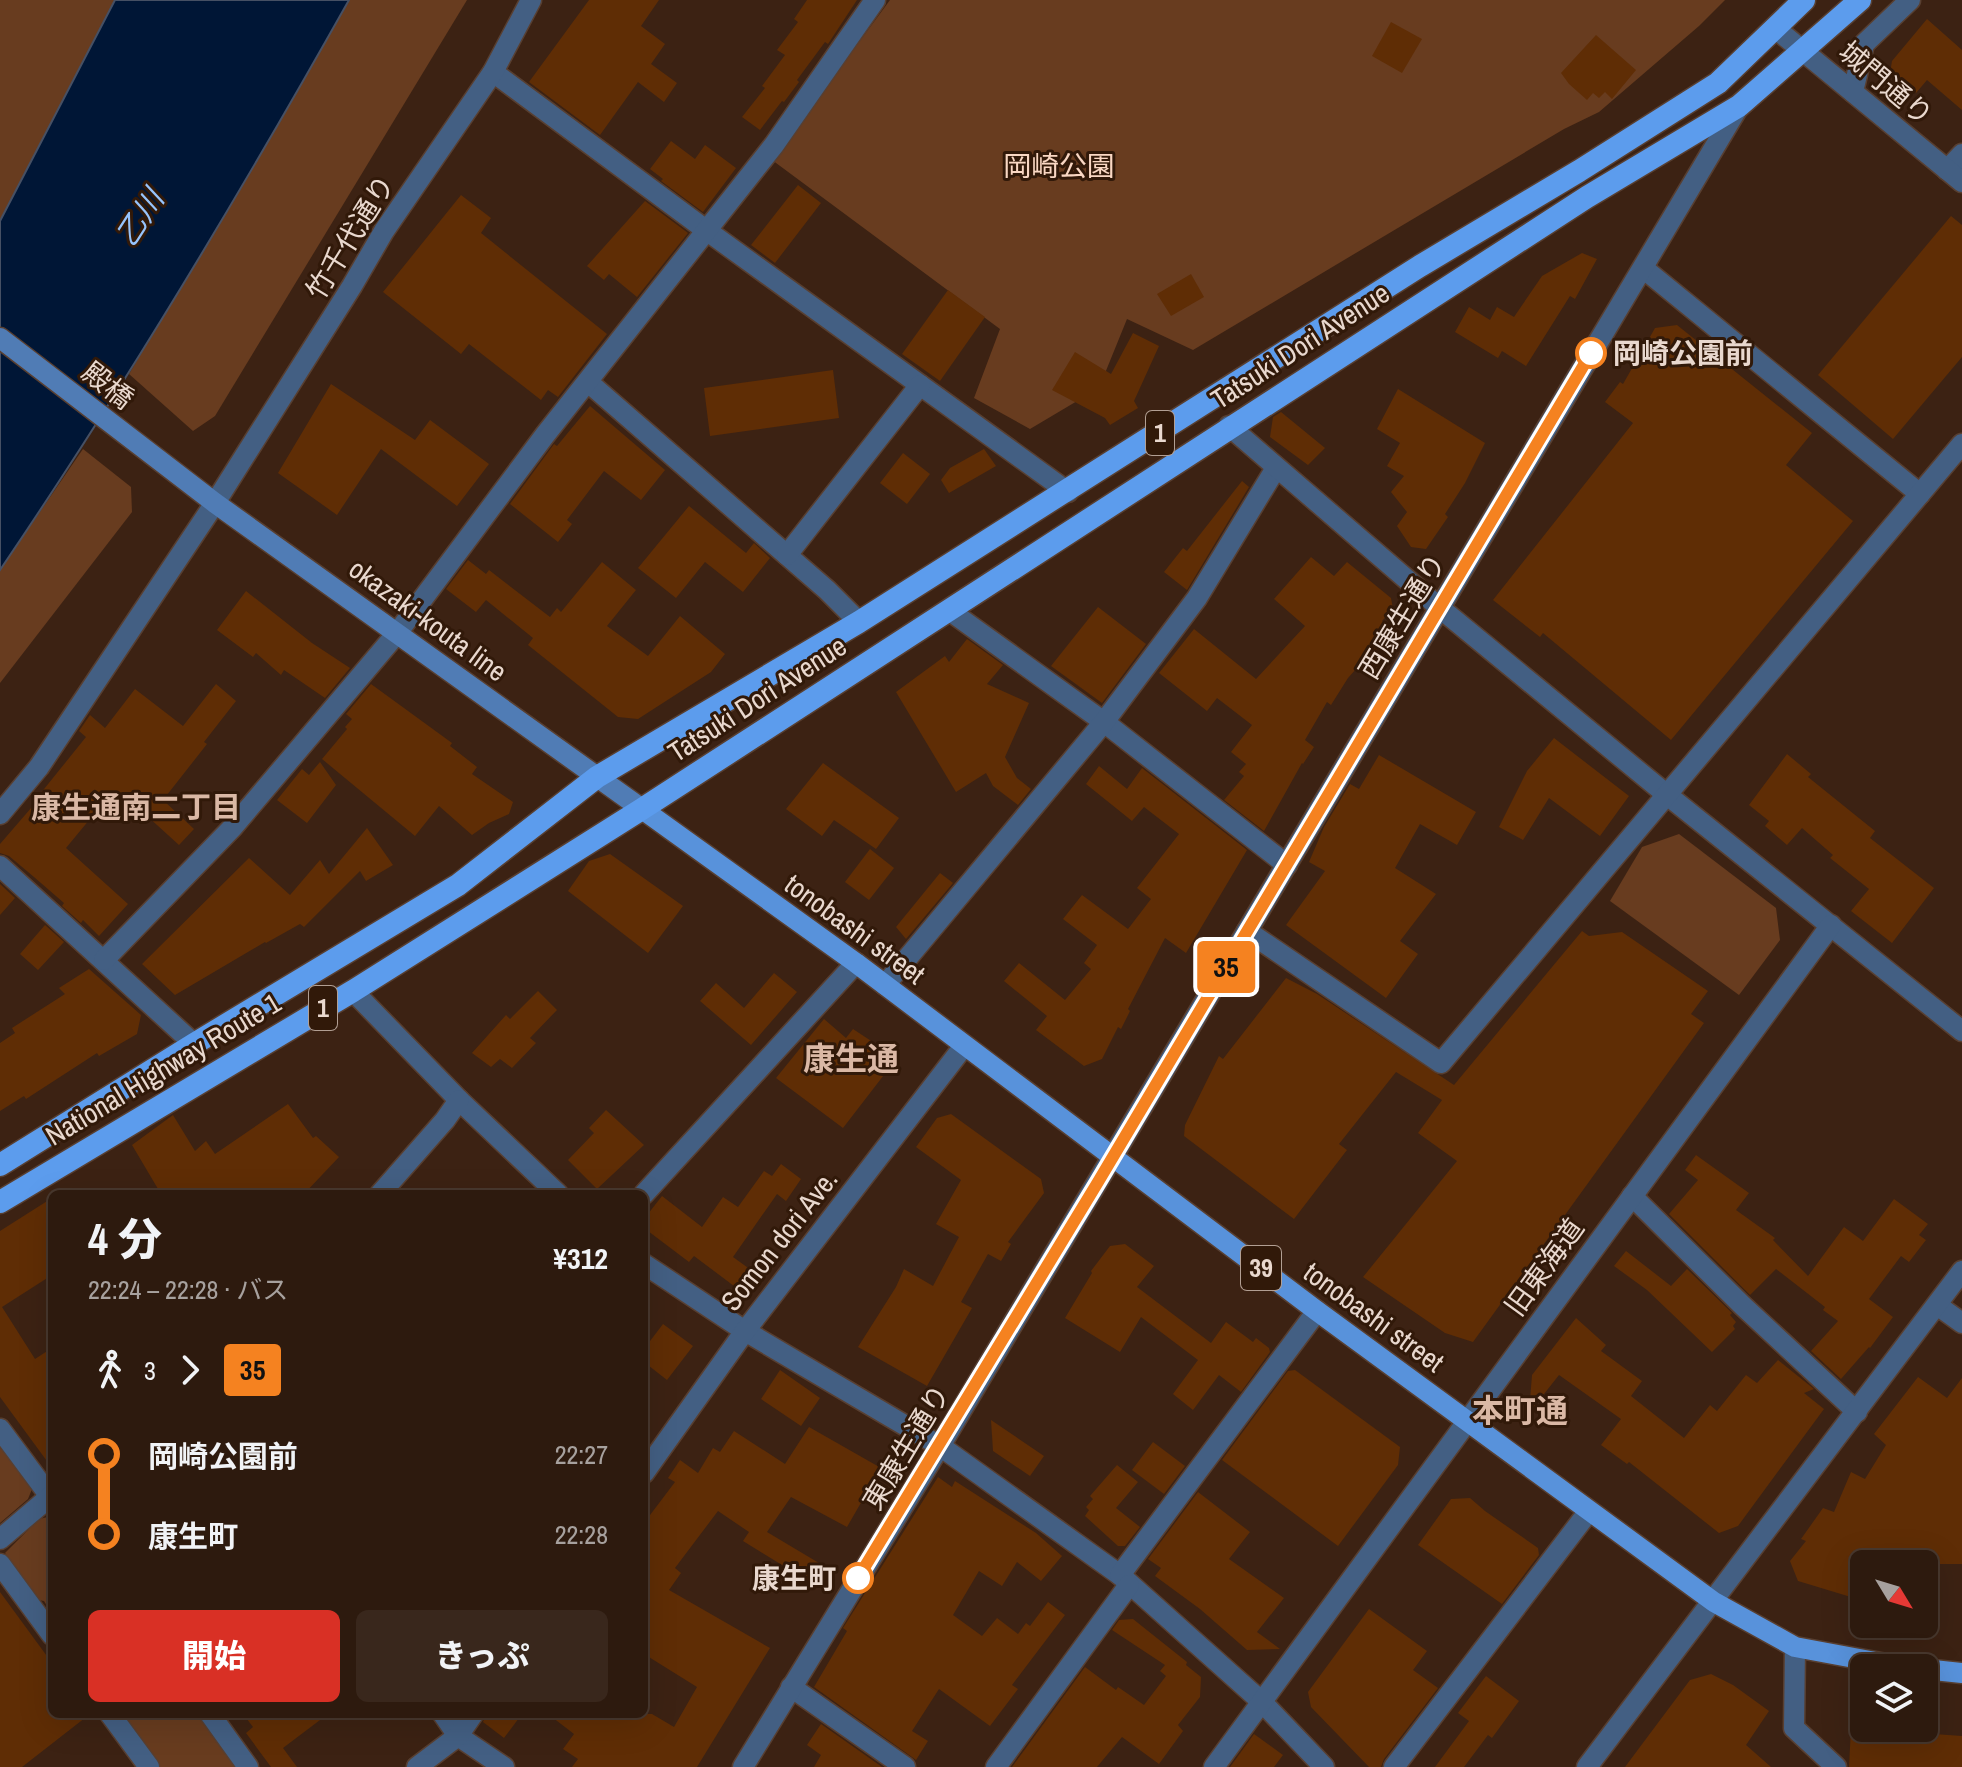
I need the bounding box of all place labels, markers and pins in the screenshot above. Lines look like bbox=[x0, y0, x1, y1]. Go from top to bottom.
place label: 岡崎公園前 bbox=[1613, 334, 1753, 372]
marker: 岡崎公園前 bbox=[1576, 338, 1606, 368]
place label: 康生町 bbox=[752, 1559, 836, 1597]
marker: 康生町 bbox=[843, 1563, 873, 1593]

